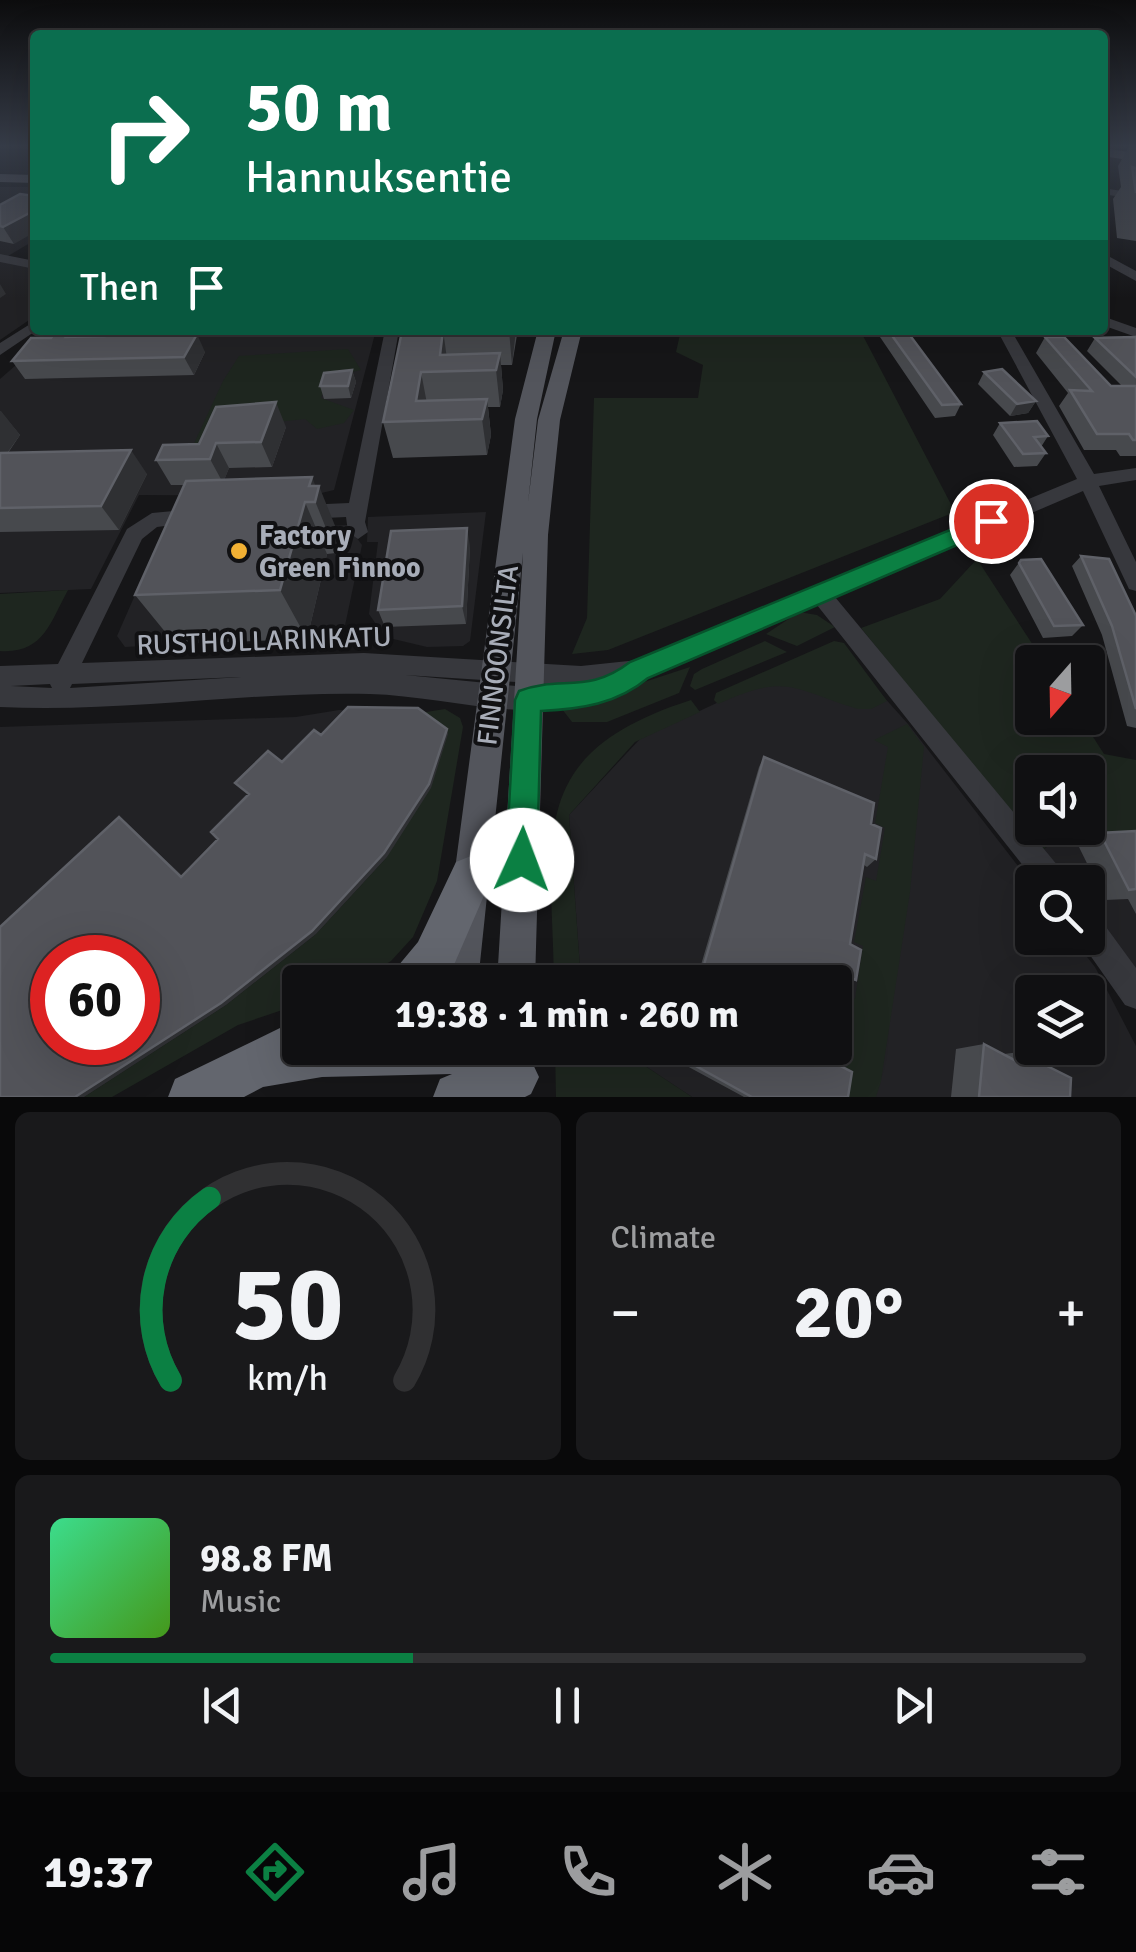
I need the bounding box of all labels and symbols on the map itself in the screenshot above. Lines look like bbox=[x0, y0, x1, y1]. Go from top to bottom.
pin bbox=[949, 479, 1034, 564]
place label: Factory Green Finnoo bbox=[259, 519, 421, 585]
marker: Factory Green Finnoo bbox=[228, 540, 250, 562]
street label: FINNOONSILTA bbox=[470, 563, 526, 747]
street label: RUSTHOLLARINKATU bbox=[136, 620, 392, 662]
north arrow bbox=[1015, 645, 1105, 735]
position arrow bbox=[470, 808, 574, 912]
speed limit sign: 60 bbox=[30, 935, 160, 1065]

